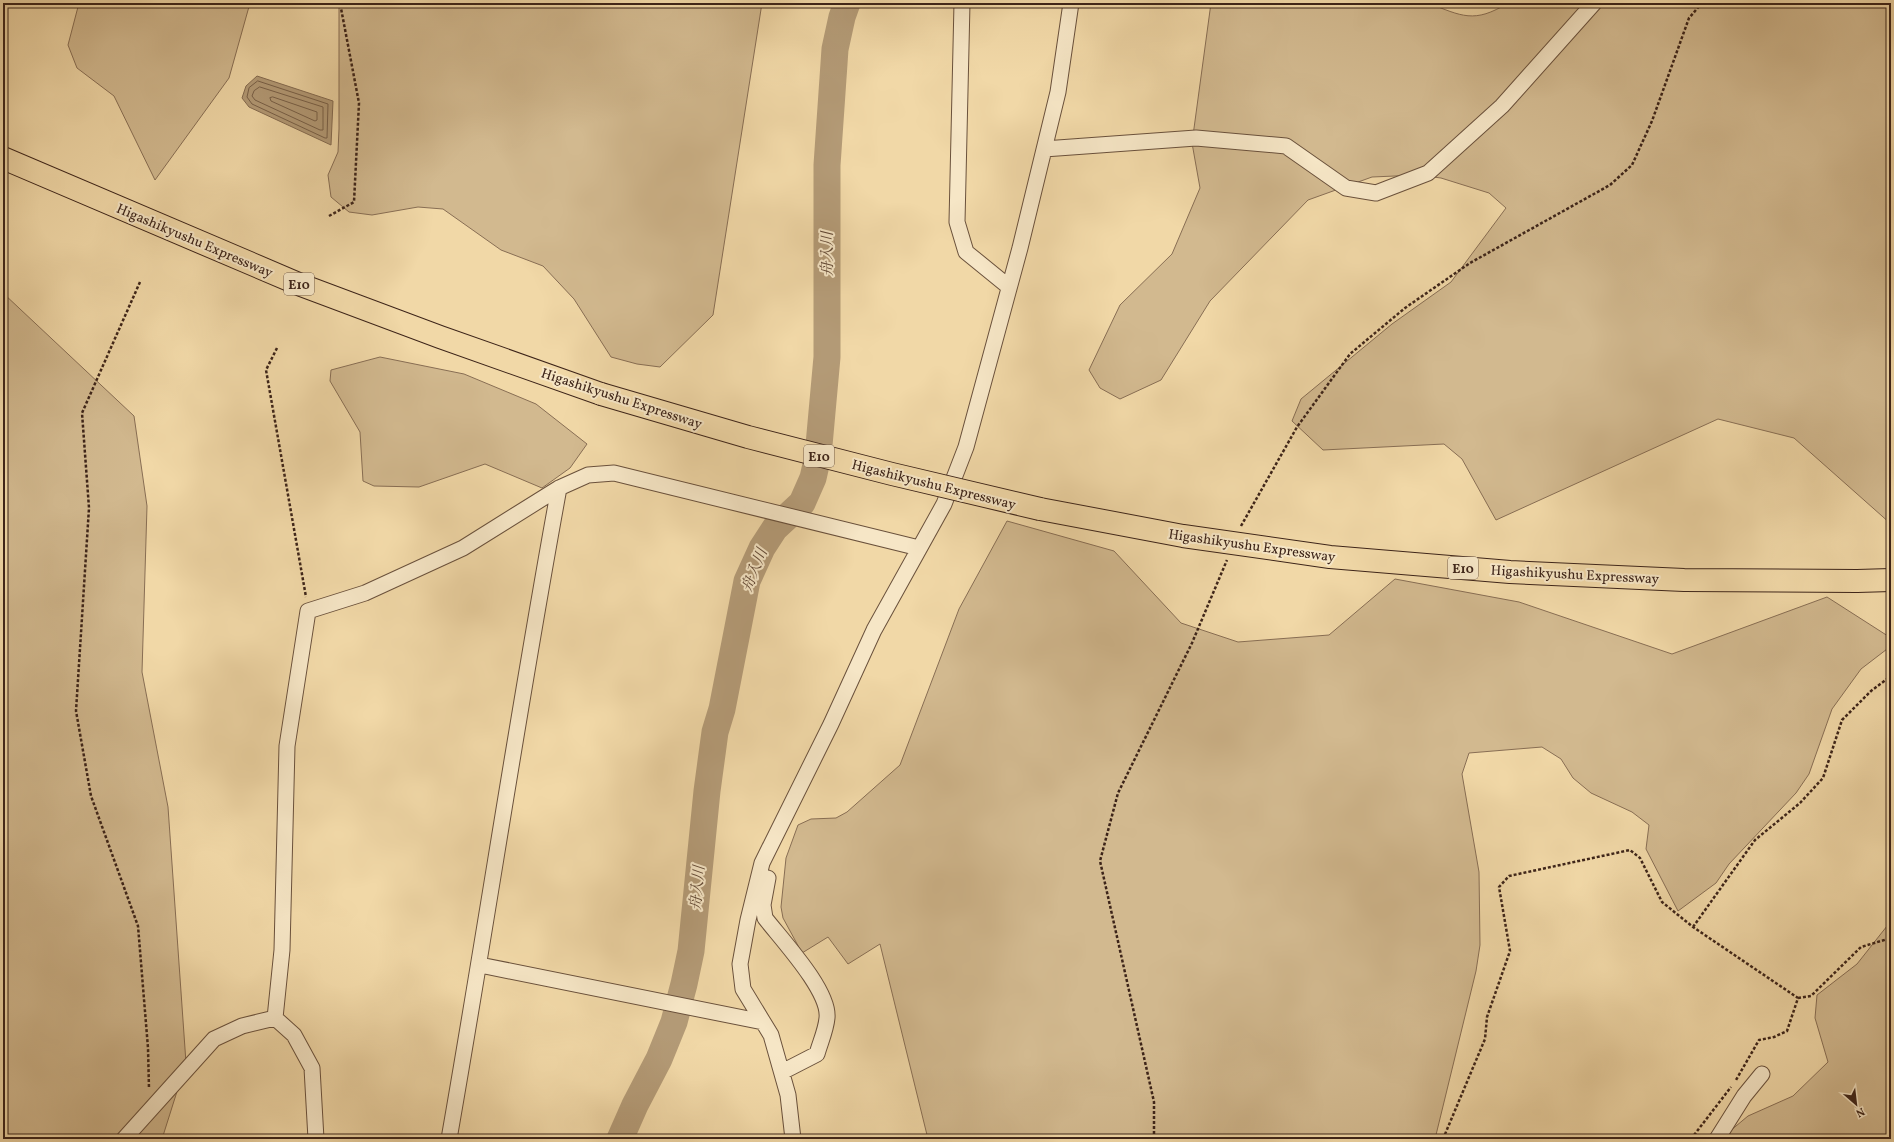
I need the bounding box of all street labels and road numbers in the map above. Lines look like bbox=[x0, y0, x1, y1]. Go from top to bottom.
street label: Higashikyushu Expressway bbox=[113, 200, 276, 283]
road number: E10 bbox=[284, 273, 314, 295]
street label: Higashikyushu Expressway bbox=[538, 364, 705, 435]
road number: E10 bbox=[804, 445, 834, 467]
street label: Higashikyushu Expressway bbox=[850, 456, 1018, 515]
street label: Higashikyushu Expressway bbox=[1167, 525, 1337, 568]
road number: E10 bbox=[1448, 557, 1478, 579]
street label: Higashikyushu Expressway bbox=[1490, 562, 1660, 589]

